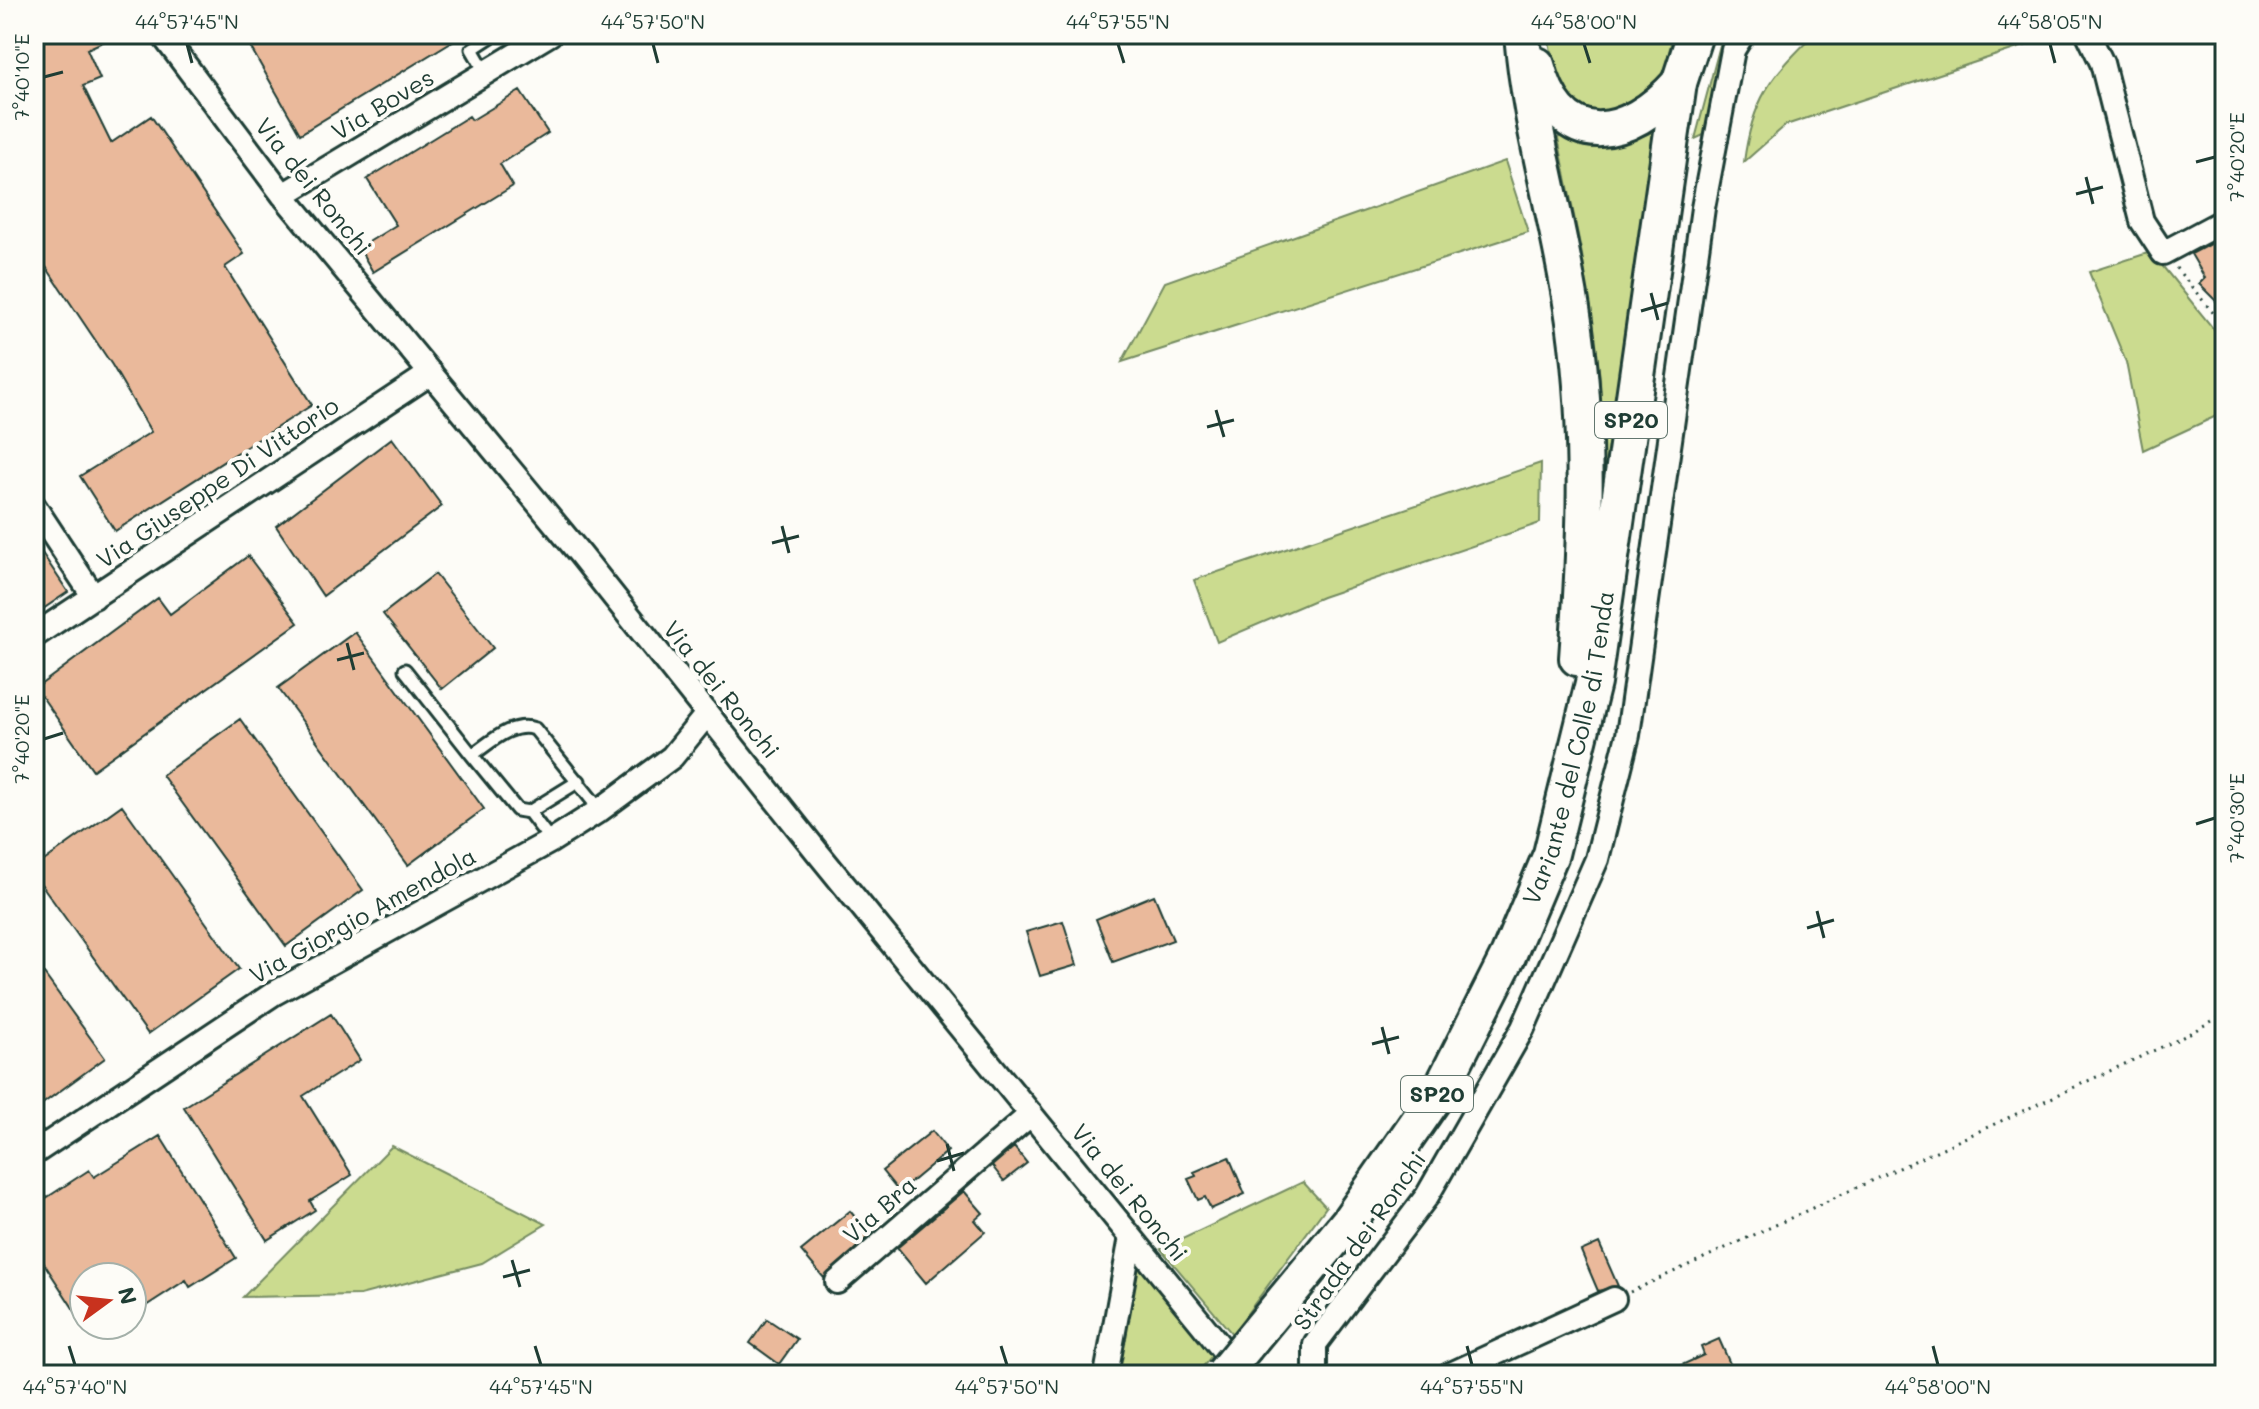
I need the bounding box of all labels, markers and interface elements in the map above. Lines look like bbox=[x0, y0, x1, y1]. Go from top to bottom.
text: 44°57'45"N bbox=[135, 8, 239, 34]
text: 44°57'50"N bbox=[601, 8, 705, 34]
text: 44°57'55"N bbox=[1066, 8, 1170, 34]
text: 44°58'00"N bbox=[1531, 8, 1637, 34]
text: 44°58'05"N bbox=[1997, 8, 2103, 34]
text: 7°40'10"E bbox=[8, 33, 34, 121]
street label: Via Boves bbox=[325, 61, 439, 146]
street label: Via dei Ronchi bbox=[249, 111, 379, 261]
text: 7°40'20"E bbox=[2223, 112, 2249, 202]
street label: Via Giuseppe Di Vittorio bbox=[90, 389, 344, 574]
road number: SP20 bbox=[1595, 402, 1667, 438]
street label: Variante del Colle di Tenda bbox=[1514, 589, 1620, 909]
street label: Via dei Ronchi bbox=[657, 614, 787, 764]
text: 7°40'20"E bbox=[8, 694, 34, 784]
text: 7°40'30"E bbox=[2223, 773, 2249, 863]
street label: Via Giorgio Amendola bbox=[244, 839, 481, 990]
road number: SP20 bbox=[1401, 1076, 1473, 1112]
street label: Via dei Ronchi bbox=[1065, 1117, 1195, 1267]
street label: Strada dei Ronchi bbox=[1285, 1144, 1432, 1336]
street label: Via Bra bbox=[836, 1169, 922, 1249]
north arrow bbox=[68, 1261, 148, 1341]
text: N bbox=[112, 1284, 144, 1308]
text: 44°57'40"N bbox=[23, 1373, 127, 1399]
text: 44°57'45"N bbox=[489, 1373, 593, 1399]
text: 44°57'50"N bbox=[955, 1373, 1059, 1399]
text: 44°57'55"N bbox=[1420, 1373, 1524, 1399]
text: 44°58'00"N bbox=[1885, 1373, 1991, 1399]

